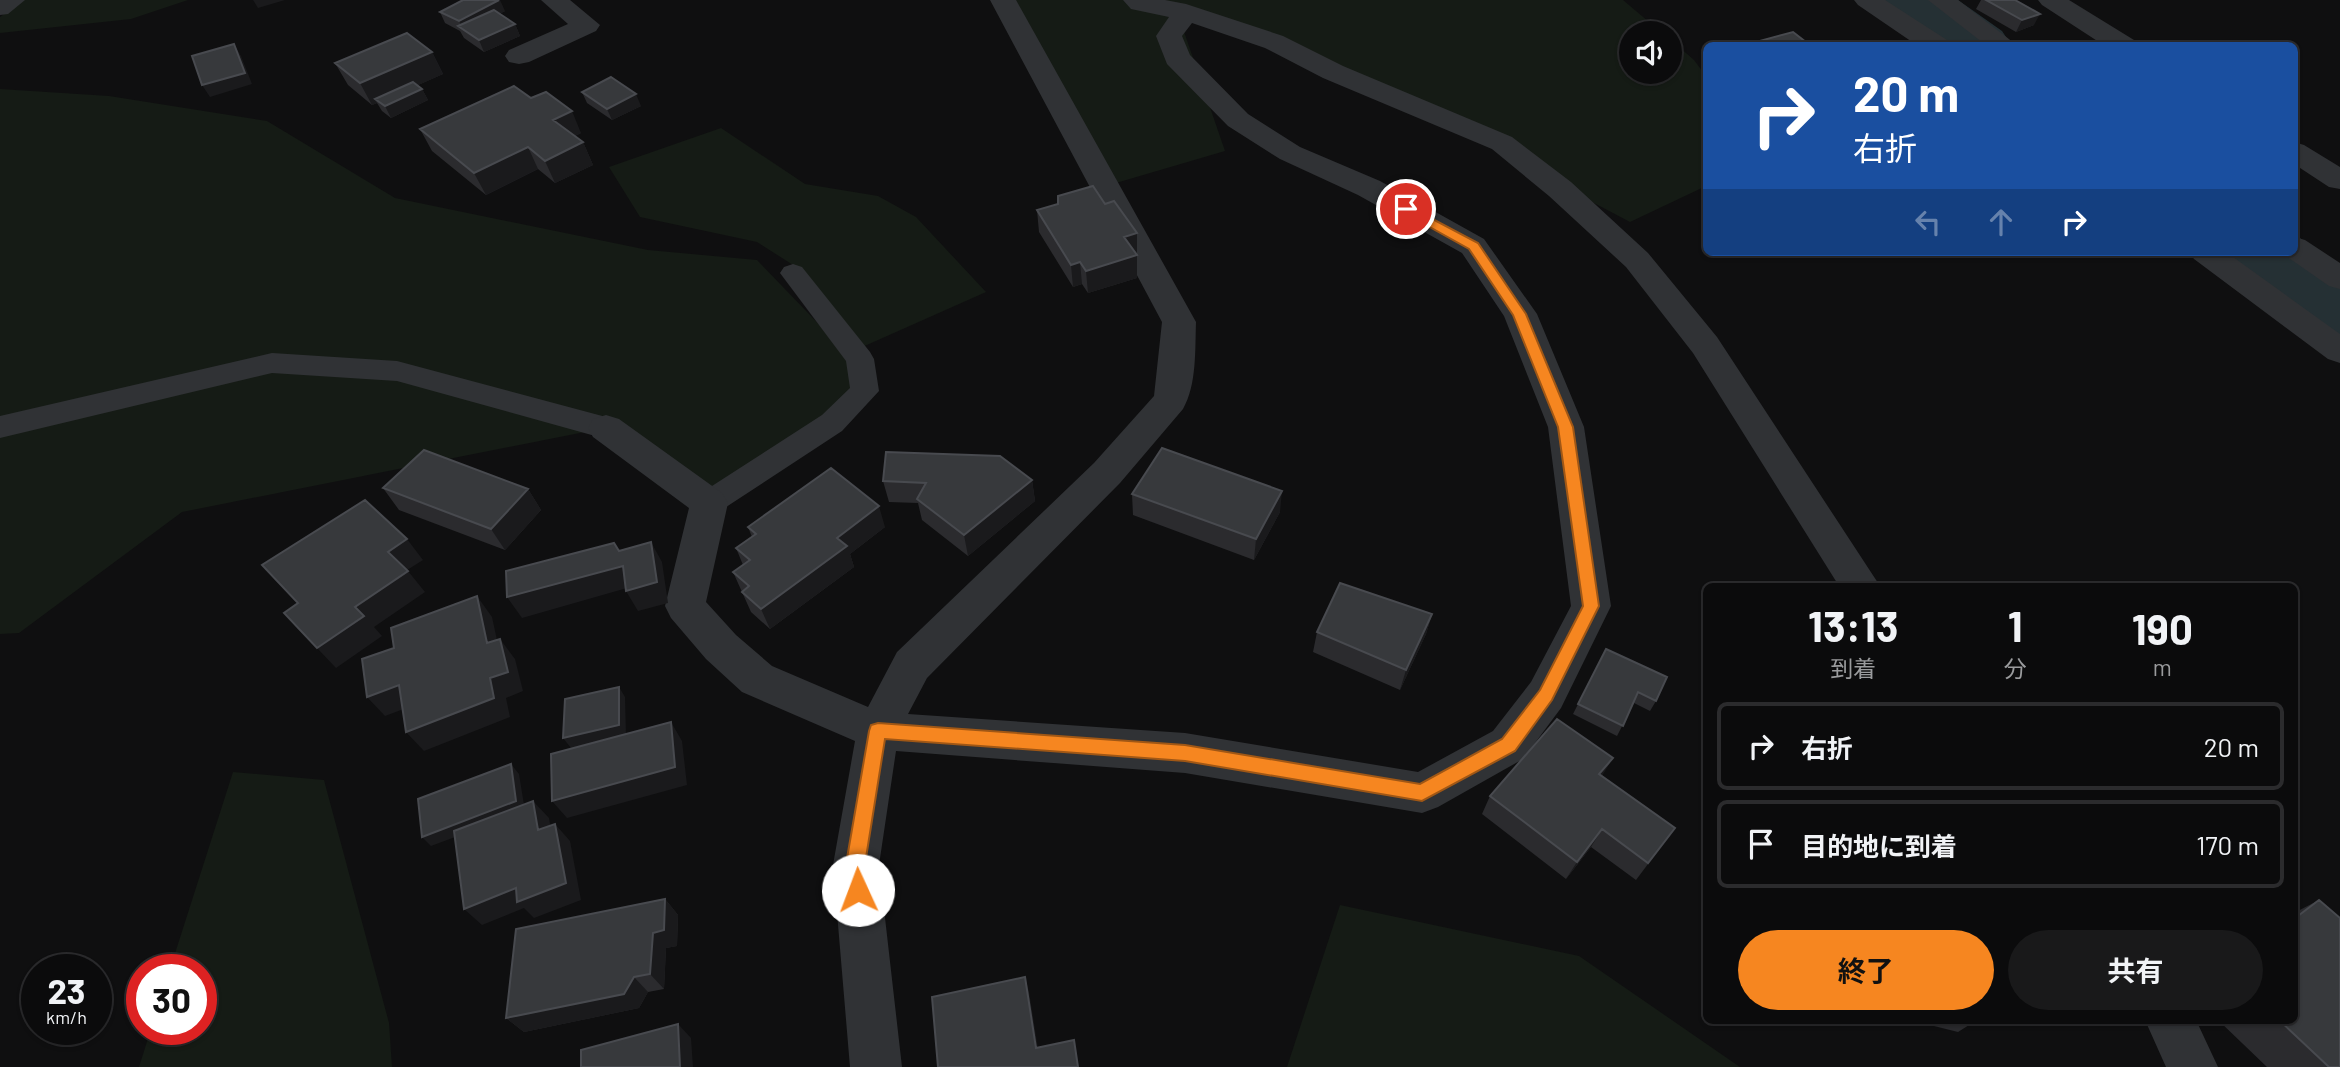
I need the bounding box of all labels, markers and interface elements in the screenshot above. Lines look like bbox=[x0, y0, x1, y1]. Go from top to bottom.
map controls bbox=[1619, 21, 1682, 84]
button: sound bbox=[1619, 21, 1682, 84]
text: 20 m bbox=[1853, 63, 1959, 122]
icon: right bbox=[1738, 70, 1829, 161]
text: 右折 bbox=[1853, 128, 1917, 166]
pin bbox=[1376, 179, 1436, 239]
icon: arrive bbox=[1387, 190, 1425, 228]
icon: left bbox=[1909, 203, 1947, 241]
icon: ahead bbox=[1982, 203, 2020, 241]
icon: right bbox=[2055, 203, 2093, 241]
text: 13:13 bbox=[1808, 600, 1899, 650]
text: 1 bbox=[2008, 600, 2023, 650]
text: 190 bbox=[2132, 603, 2193, 653]
text: m bbox=[2153, 653, 2172, 681]
text: 到着 bbox=[1830, 654, 1876, 682]
text: 分 bbox=[2004, 654, 2027, 682]
icon: right bbox=[1742, 727, 1780, 765]
text: 20 m bbox=[2204, 731, 2259, 762]
text: 右折 bbox=[1801, 732, 1853, 763]
icon: arrive bbox=[1742, 825, 1780, 863]
text: 170 m bbox=[2196, 829, 2259, 860]
text: 目的地に到着 bbox=[1801, 830, 1957, 861]
position arrow bbox=[821, 853, 895, 927]
button: 終了 bbox=[1738, 930, 1994, 1010]
button: 共有 bbox=[2008, 930, 2263, 1010]
speed limit sign: 30 bbox=[126, 954, 217, 1045]
text: 23 bbox=[47, 969, 86, 1011]
text: km/h bbox=[46, 1006, 87, 1028]

